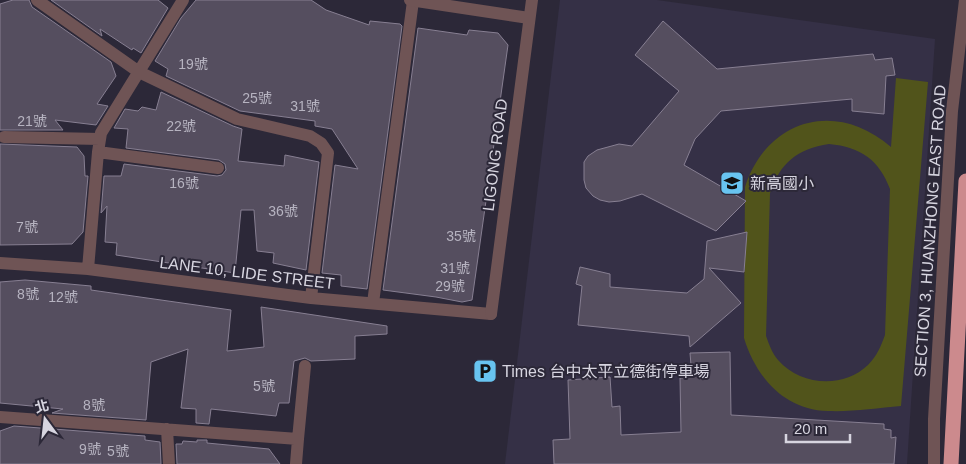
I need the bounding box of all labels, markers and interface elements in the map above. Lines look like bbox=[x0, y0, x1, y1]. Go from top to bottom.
house number: 19號 bbox=[178, 56, 208, 72]
street label: SECTION 3, HUANZHONG EAST ROAD bbox=[911, 84, 949, 378]
house number: 25號 bbox=[242, 90, 272, 106]
house number: 31號 bbox=[290, 98, 320, 114]
street label: LIGONG ROAD bbox=[480, 98, 510, 212]
house number: 21號 bbox=[17, 113, 47, 129]
house number: 22號 bbox=[166, 118, 196, 134]
school or university icon: 新高國小 bbox=[719, 170, 745, 196]
house number: 16號 bbox=[169, 175, 199, 191]
place label: 新高國小 bbox=[750, 175, 814, 192]
house number: 36號 bbox=[268, 203, 298, 219]
house number: 7號 bbox=[16, 219, 38, 235]
house number: 35號 bbox=[446, 228, 476, 244]
street label: LANE 10, LIDE STREET bbox=[159, 254, 336, 292]
house number: 31號 bbox=[440, 260, 470, 276]
house number: 29號 bbox=[435, 278, 465, 294]
house number: 8號 bbox=[17, 286, 39, 302]
house number: 12號 bbox=[48, 289, 78, 305]
parking icon: Times 台中太平立德街停車場 bbox=[472, 358, 498, 384]
place label: Times 台中太平立德街停車場 bbox=[502, 363, 709, 380]
house number: 5號 bbox=[253, 378, 275, 394]
north arrow bbox=[20, 394, 70, 444]
text: 北 bbox=[33, 397, 50, 416]
house number: 8號 bbox=[83, 397, 105, 413]
scale bar bbox=[786, 412, 850, 444]
text: 20 m bbox=[794, 420, 827, 437]
house number: 9號 bbox=[79, 441, 101, 457]
house number: 5號 bbox=[107, 443, 129, 459]

